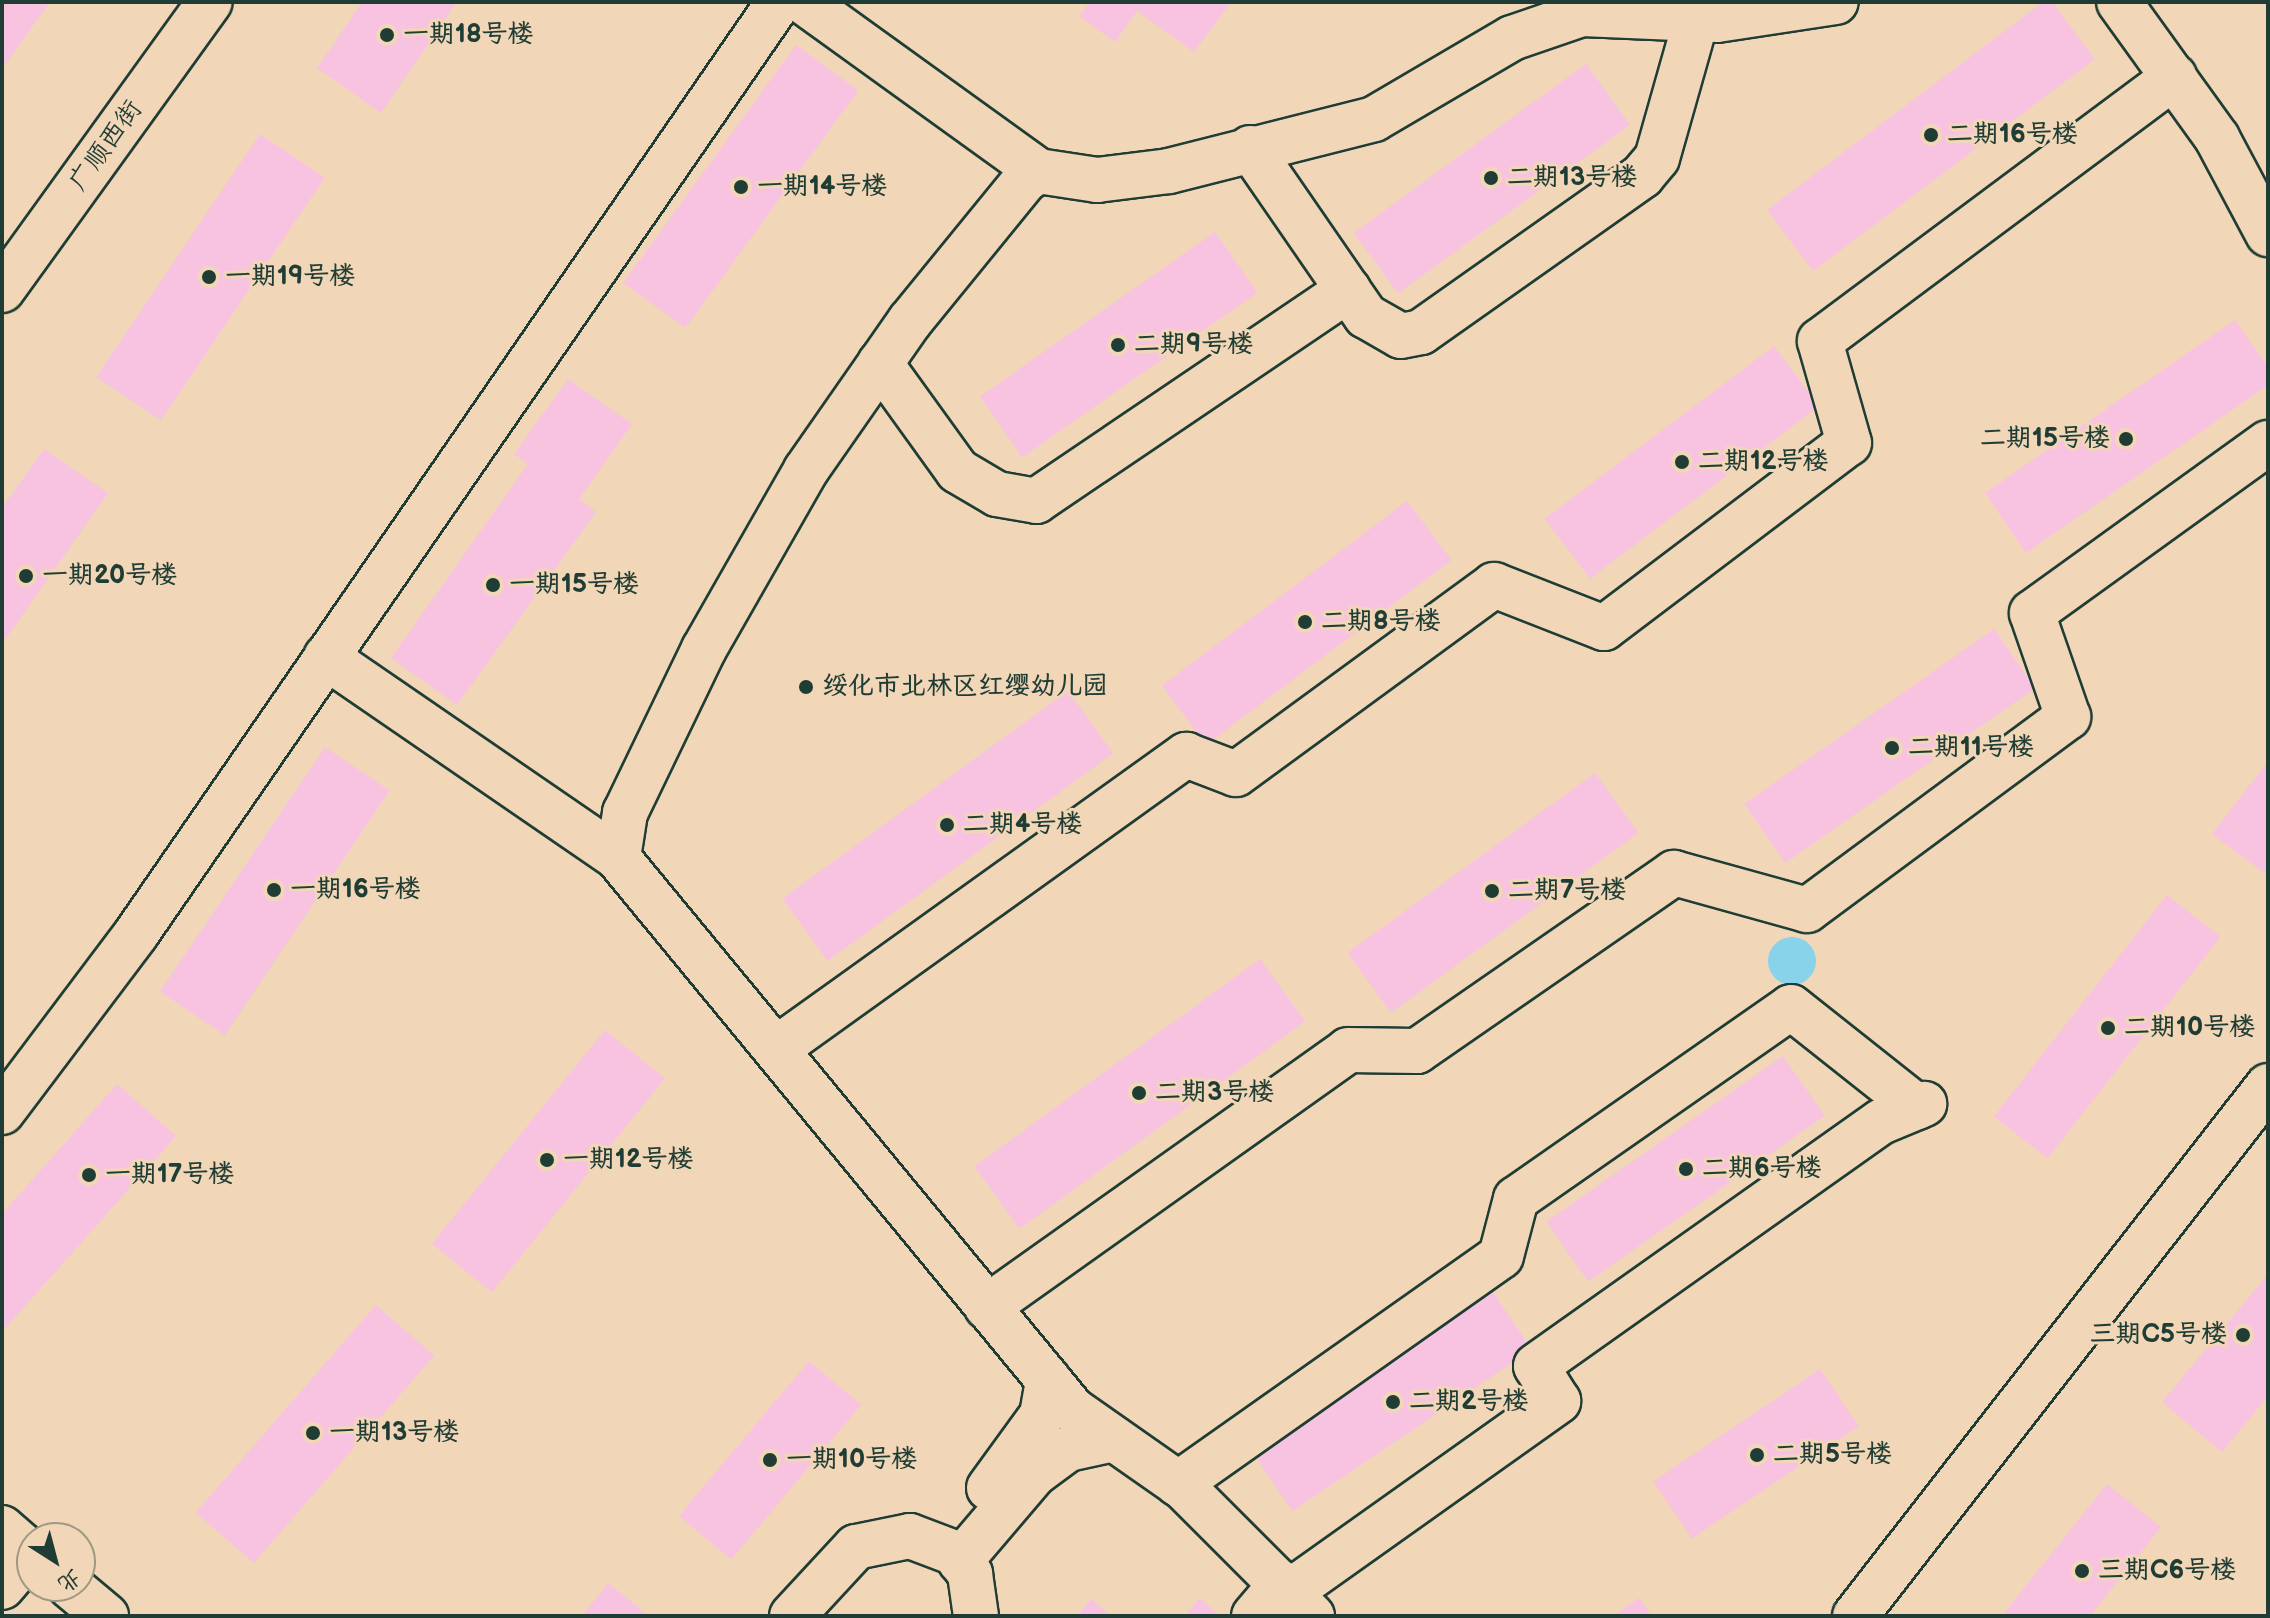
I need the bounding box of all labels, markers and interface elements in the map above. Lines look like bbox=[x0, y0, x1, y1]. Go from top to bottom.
place label: 一期18号楼 bbox=[403, 19, 534, 51]
marker: 一期18号楼 bbox=[378, 26, 396, 44]
street label: 广顺西街 bbox=[63, 95, 149, 197]
place label: 二期16号楼 bbox=[1947, 119, 2078, 151]
marker: 二期16号楼 bbox=[1922, 126, 1940, 144]
place label: 二期13号楼 bbox=[1507, 162, 1637, 194]
marker: 二期13号楼 bbox=[1482, 169, 1500, 187]
place label: 一期14号楼 bbox=[757, 171, 887, 203]
marker: 一期14号楼 bbox=[732, 178, 750, 196]
place label: 一期19号楼 bbox=[225, 261, 355, 293]
marker: 一期19号楼 bbox=[200, 268, 218, 286]
place label: 二期9号楼 bbox=[1134, 329, 1253, 361]
marker: 二期9号楼 bbox=[1109, 336, 1127, 354]
place label: 二期15号楼 bbox=[1980, 423, 2110, 455]
marker: 二期15号楼 bbox=[2117, 430, 2135, 448]
place label: 二期12号楼 bbox=[1698, 446, 1829, 478]
marker: 二期12号楼 bbox=[1673, 453, 1691, 471]
place label: 一期20号楼 bbox=[42, 560, 177, 592]
marker: 一期20号楼 bbox=[17, 567, 35, 585]
place label: 一期15号楼 bbox=[509, 569, 639, 601]
marker: 一期15号楼 bbox=[484, 576, 502, 594]
place label: 二期8号楼 bbox=[1321, 606, 1441, 638]
marker: 二期8号楼 bbox=[1296, 613, 1314, 631]
place label: 绥化市北林区红缨幼儿园 bbox=[822, 671, 1108, 703]
marker: 绥化市北林区红缨幼儿园 bbox=[797, 678, 815, 696]
place label: 二期11号楼 bbox=[1908, 732, 2034, 764]
marker: 二期11号楼 bbox=[1883, 739, 1901, 757]
place label: 二期4号楼 bbox=[963, 809, 1082, 841]
marker: 二期4号楼 bbox=[938, 816, 956, 834]
place label: 一期16号楼 bbox=[290, 874, 421, 906]
place label: 二期7号楼 bbox=[1508, 875, 1626, 907]
marker: 一期16号楼 bbox=[265, 881, 283, 899]
marker: 二期7号楼 bbox=[1483, 882, 1501, 900]
place label: 二期10号楼 bbox=[2124, 1012, 2255, 1044]
marker: 二期10号楼 bbox=[2099, 1019, 2117, 1037]
place label: 二期3号楼 bbox=[1155, 1077, 1274, 1109]
marker: 二期3号楼 bbox=[1130, 1084, 1148, 1102]
place label: 一期12号楼 bbox=[563, 1144, 694, 1176]
marker: 一期12号楼 bbox=[538, 1151, 556, 1169]
place label: 二期6号楼 bbox=[1702, 1153, 1822, 1185]
place label: 一期17号楼 bbox=[105, 1159, 234, 1191]
marker: 二期6号楼 bbox=[1677, 1160, 1695, 1178]
marker: 一期17号楼 bbox=[80, 1166, 98, 1184]
place label: 三期C5号楼 bbox=[2090, 1319, 2227, 1351]
marker: 三期C5号楼 bbox=[2234, 1326, 2252, 1344]
place label: 二期2号楼 bbox=[1409, 1386, 1529, 1418]
marker: 二期2号楼 bbox=[1384, 1393, 1402, 1411]
place label: 一期13号楼 bbox=[329, 1417, 459, 1449]
marker: 一期13号楼 bbox=[304, 1424, 322, 1442]
place label: 二期5号楼 bbox=[1773, 1439, 1892, 1471]
place label: 一期10号楼 bbox=[786, 1444, 917, 1476]
marker: 二期5号楼 bbox=[1748, 1446, 1766, 1464]
marker: 一期10号楼 bbox=[761, 1451, 779, 1469]
north arrow bbox=[16, 1522, 96, 1602]
place label: 三期C6号楼 bbox=[2098, 1555, 2236, 1587]
marker: 三期C6号楼 bbox=[2073, 1562, 2091, 1580]
text: 北 bbox=[52, 1563, 86, 1598]

